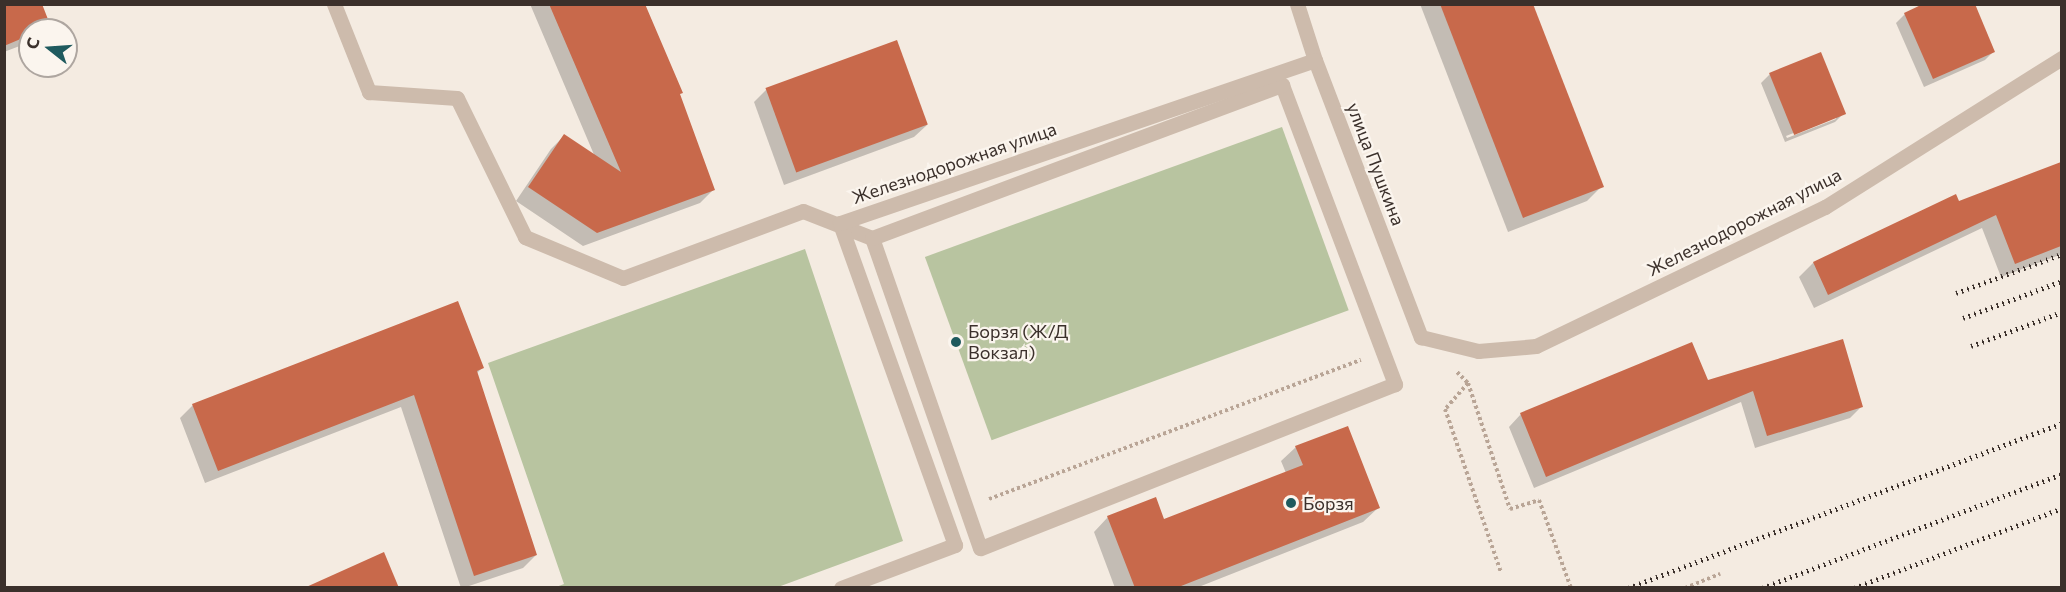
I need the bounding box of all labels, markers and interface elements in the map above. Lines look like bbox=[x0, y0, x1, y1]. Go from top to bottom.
north arrow bbox=[18, 18, 78, 78]
text: С bbox=[22, 35, 43, 51]
street label: улица Пушкина bbox=[1343, 99, 1409, 229]
street label: Железнодорожная улица bbox=[849, 118, 1059, 208]
street label: Железнодорожная улица bbox=[1643, 164, 1845, 280]
place label: Борзя (Ж/Д Вокзал) bbox=[968, 321, 1068, 364]
marker: Борзя (Ж/Д Вокзал) bbox=[949, 335, 963, 349]
place label: Борзя bbox=[1303, 492, 1354, 514]
marker: Борзя bbox=[1284, 496, 1298, 510]

